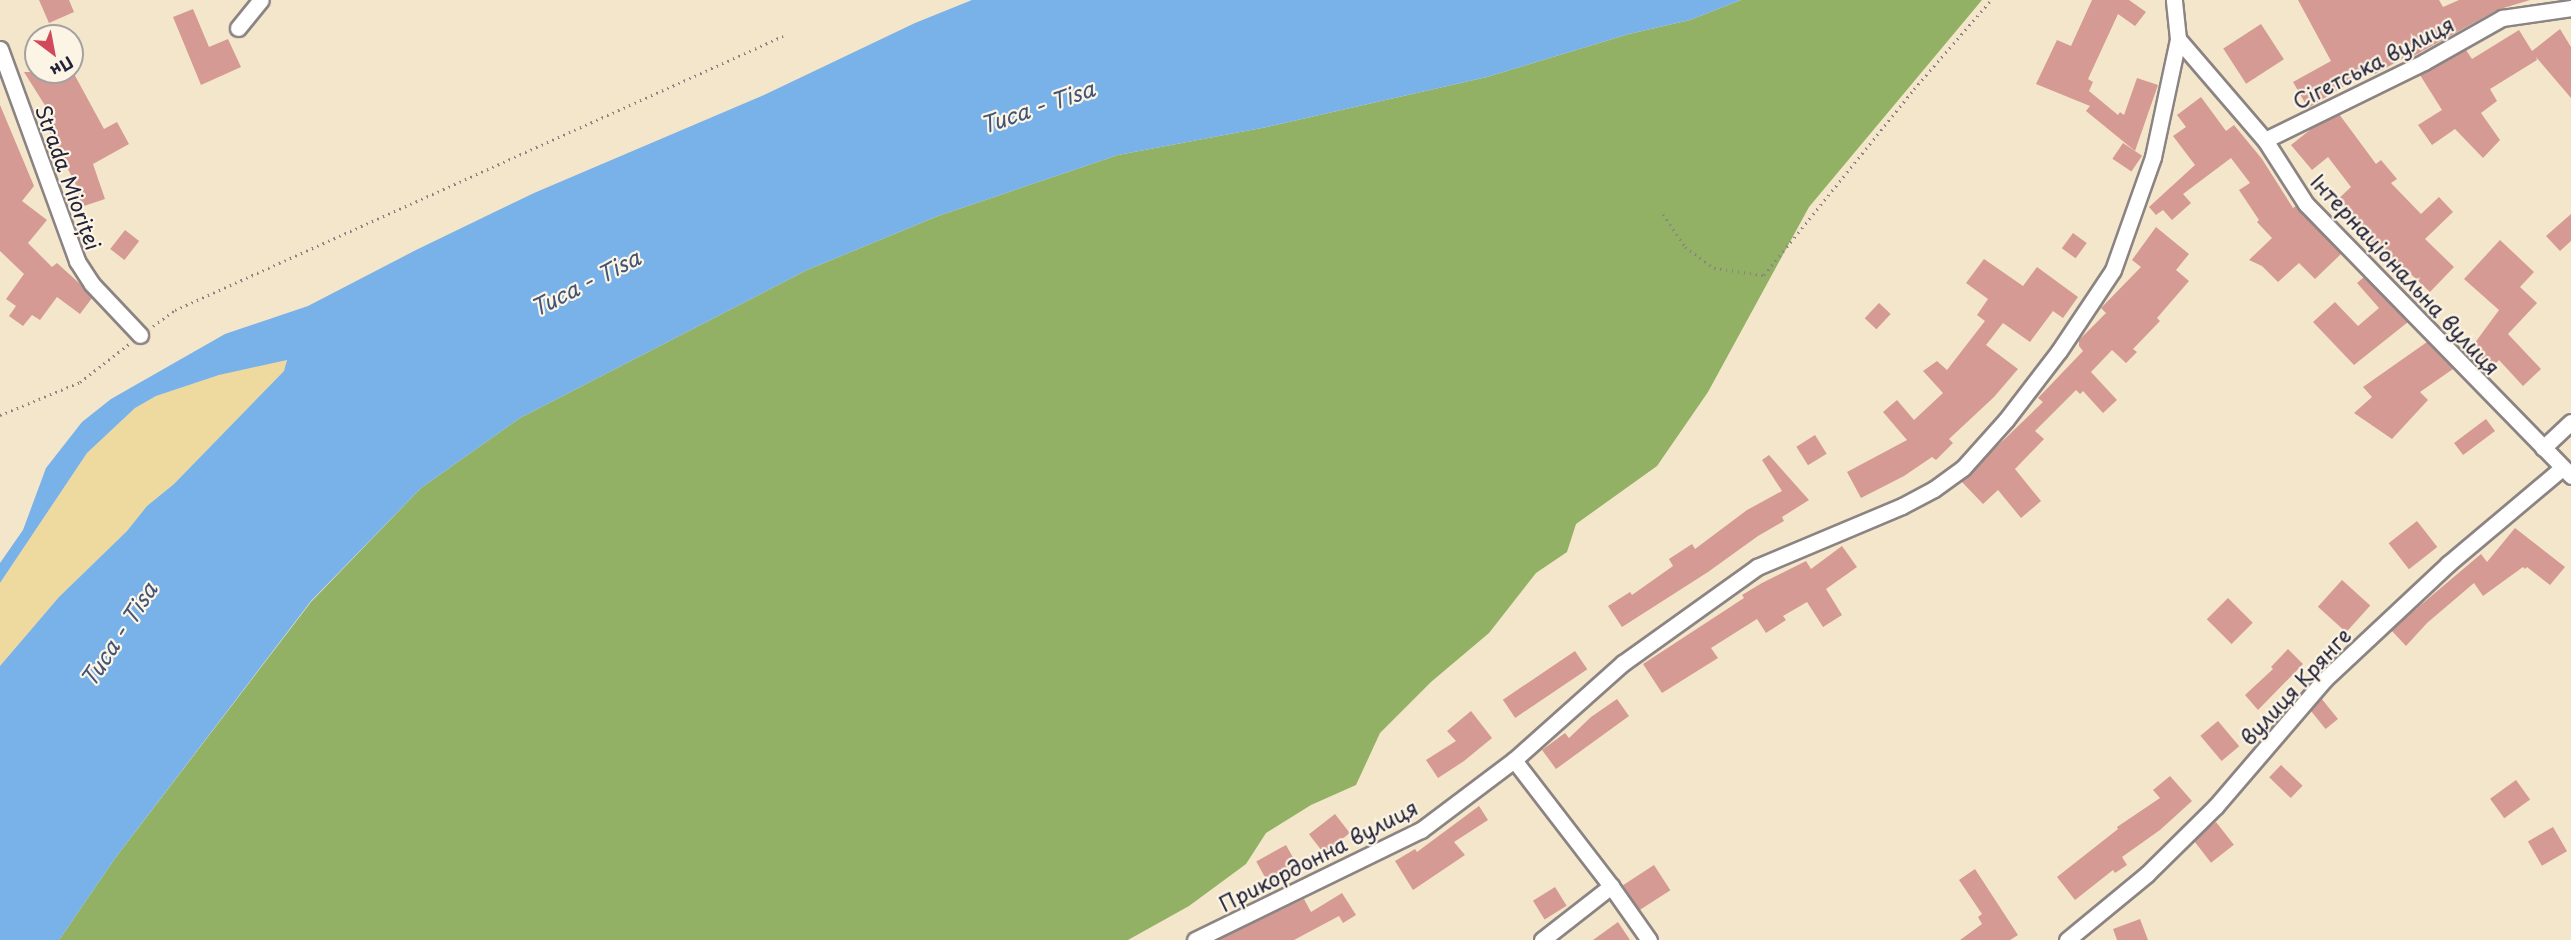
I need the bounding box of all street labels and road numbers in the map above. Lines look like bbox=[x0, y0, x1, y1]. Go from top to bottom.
street label: Сігетська вулиця bbox=[2288, 10, 2458, 114]
street label: Strada Mioriței bbox=[31, 101, 107, 253]
street label: Інтернаціональна вулиця bbox=[2306, 168, 2506, 380]
street label: вулиця Крянге bbox=[2234, 622, 2356, 750]
street label: Прикордонна вулиця bbox=[1214, 794, 1422, 916]

